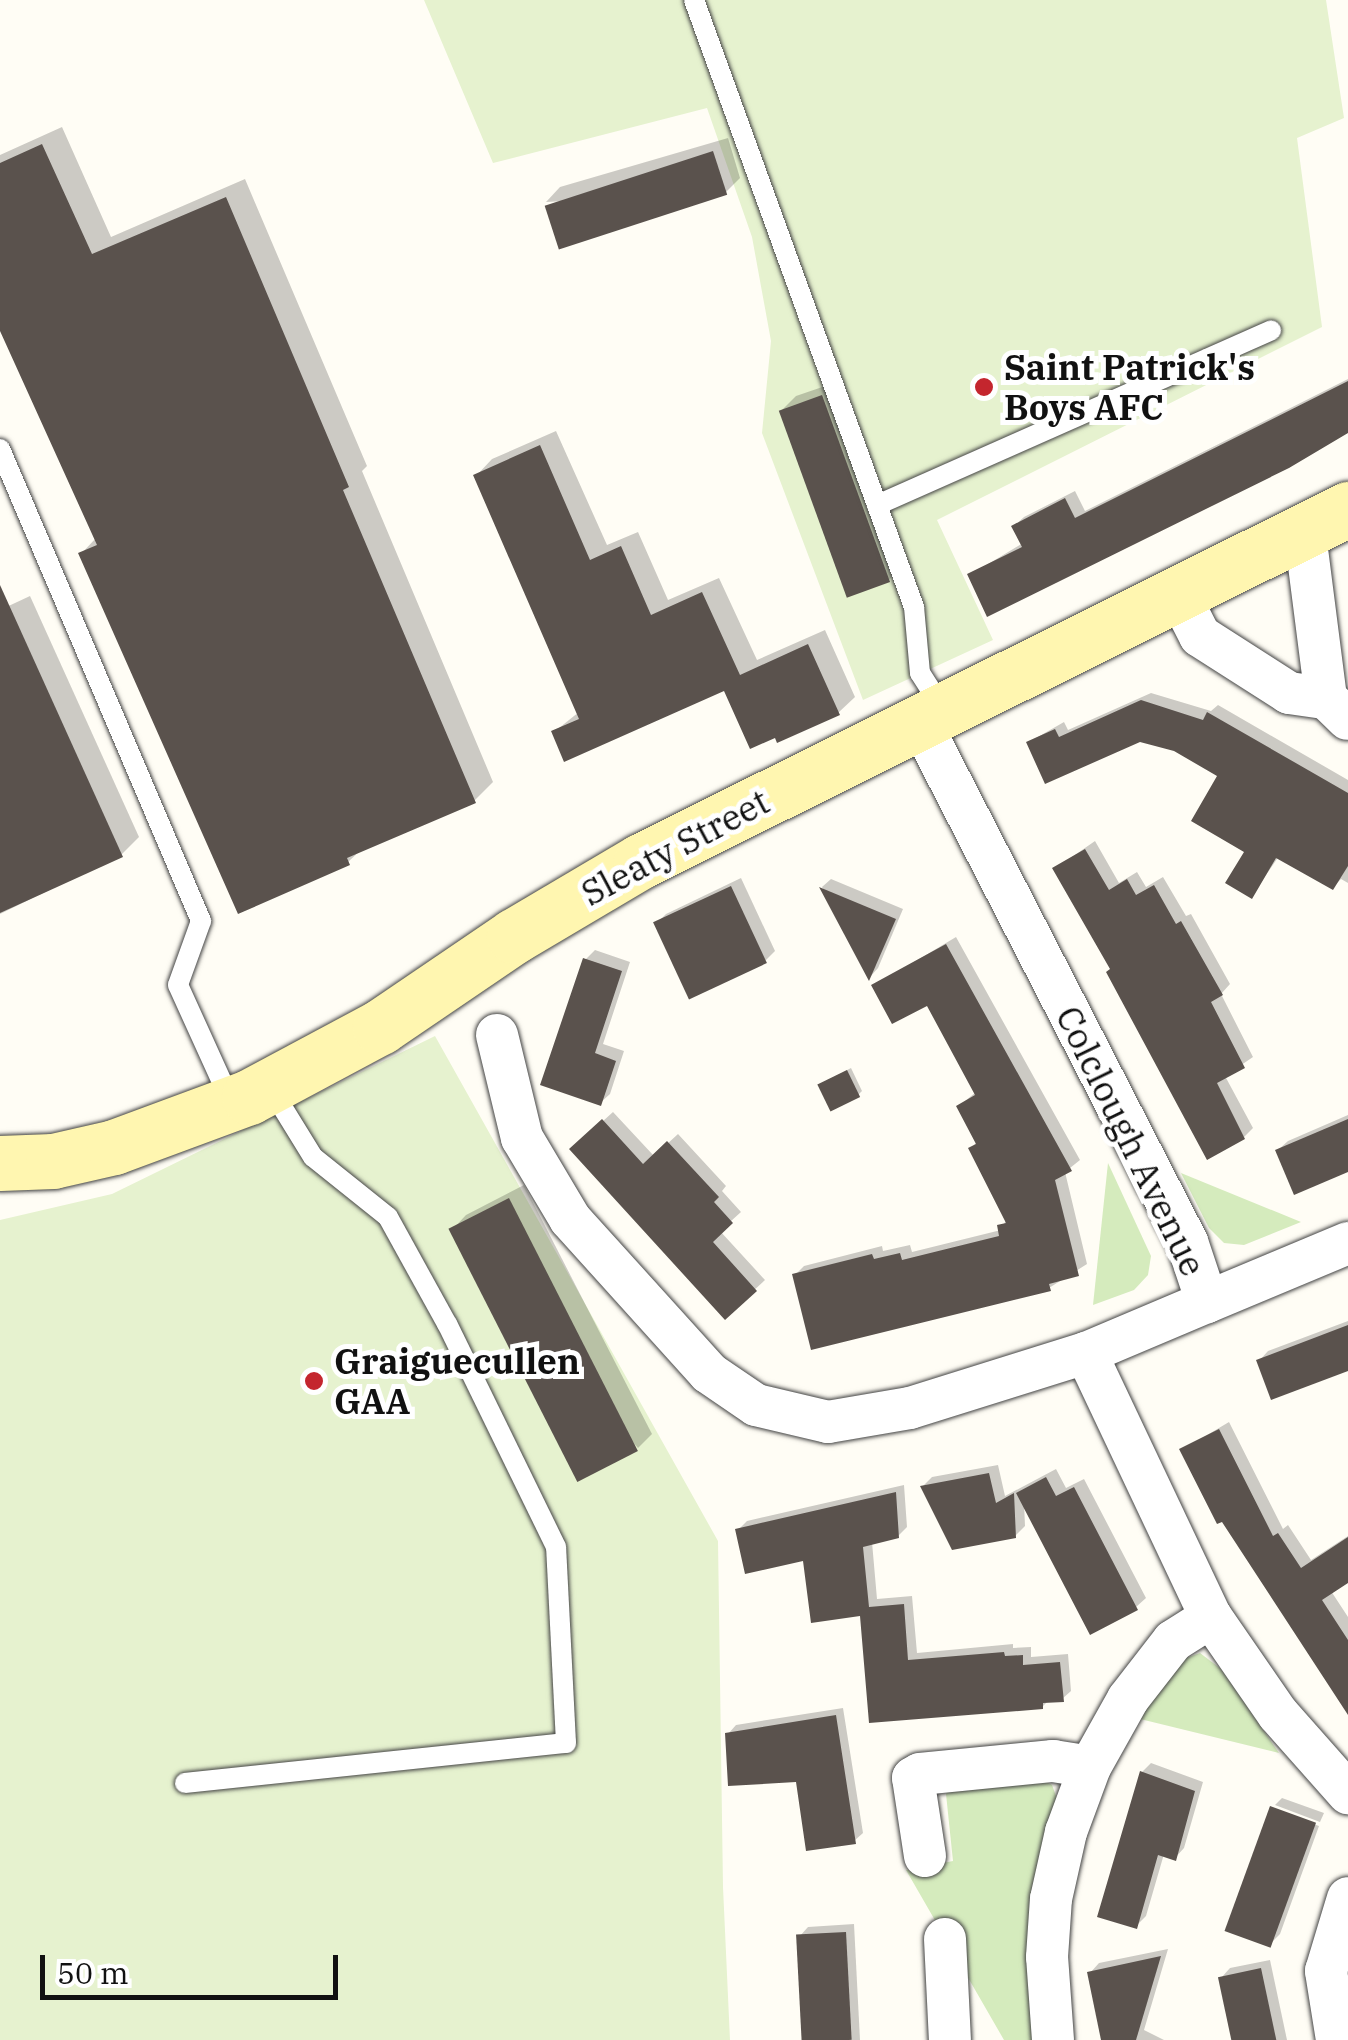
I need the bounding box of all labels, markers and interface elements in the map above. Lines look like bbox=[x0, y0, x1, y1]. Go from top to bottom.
place label: Saint Patrick's Boys AFC bbox=[1004, 346, 1255, 428]
marker: Saint Patrick's Boys AFC bbox=[973, 376, 995, 398]
street label: Sleaty Street bbox=[574, 780, 776, 914]
street label: Colclough Avenue bbox=[1048, 999, 1214, 1283]
place label: Graiguecullen GAA bbox=[334, 1340, 580, 1422]
marker: Graiguecullen GAA bbox=[303, 1370, 325, 1392]
scale bar bbox=[45, 1935, 342, 1997]
text: 50 m bbox=[57, 1953, 129, 1992]

